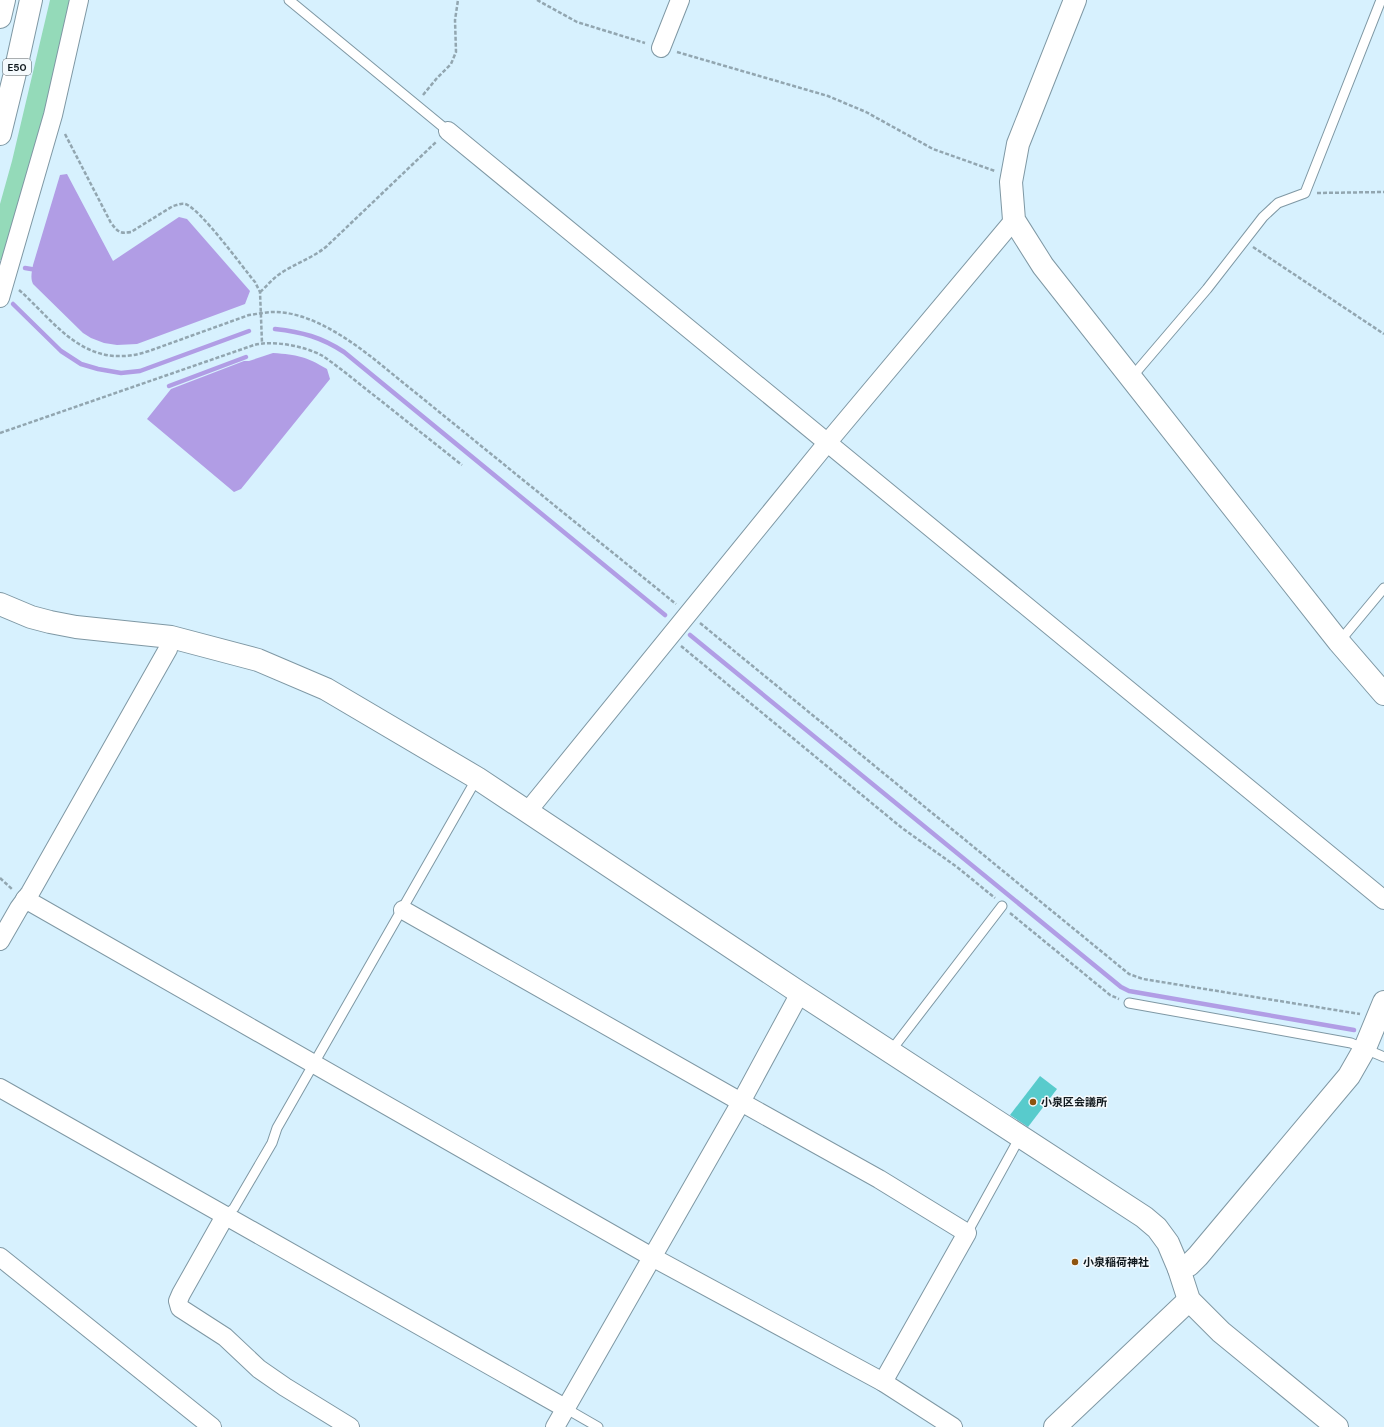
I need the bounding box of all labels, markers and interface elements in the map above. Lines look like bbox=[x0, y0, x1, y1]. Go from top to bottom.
road number: E50 bbox=[3, 59, 31, 75]
place label: 小泉区会議所 bbox=[1041, 1095, 1107, 1109]
marker: 小泉区会議所 bbox=[1028, 1097, 1038, 1107]
place label: 小泉稲荷神社 bbox=[1083, 1255, 1149, 1269]
marker: 小泉稲荷神社 bbox=[1070, 1257, 1080, 1267]

